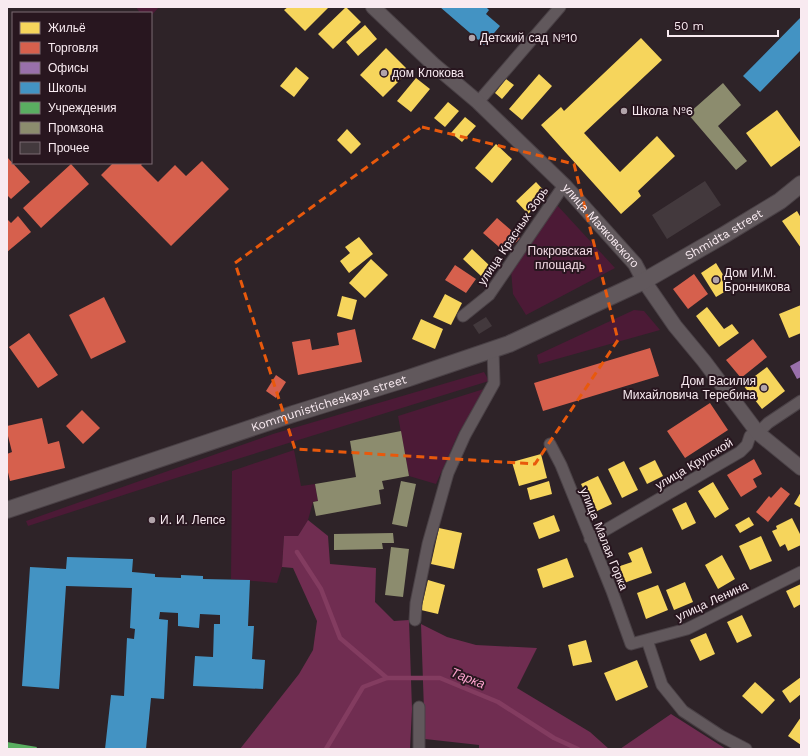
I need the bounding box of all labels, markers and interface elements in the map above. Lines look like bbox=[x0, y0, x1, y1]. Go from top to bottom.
legend bbox=[12, 12, 152, 164]
scale bar bbox=[668, 12, 778, 38]
text: 50 m bbox=[674, 19, 704, 33]
text: Жильё bbox=[48, 21, 86, 35]
place label: Детский сад №10 bbox=[480, 31, 578, 45]
marker: Детский сад №10 bbox=[467, 33, 477, 43]
text: Торговля bbox=[48, 41, 98, 55]
text: Офисы bbox=[48, 61, 89, 75]
place label: дом Клокова bbox=[392, 66, 464, 80]
marker: дом Клокова bbox=[379, 68, 389, 78]
text: Школы bbox=[48, 81, 86, 95]
text: Учреждения bbox=[48, 101, 117, 115]
place label: Школа №6 bbox=[632, 104, 693, 118]
marker: Школа №6 bbox=[619, 106, 629, 116]
text: Промзона bbox=[48, 121, 104, 135]
text: Прочее bbox=[48, 141, 90, 155]
street label: улица Маяковского bbox=[560, 181, 642, 271]
street label: улица Красных Зорь bbox=[475, 184, 551, 288]
street label: Shmidta street bbox=[682, 206, 765, 263]
park label: Покровская площадь bbox=[528, 244, 592, 272]
place label: Дом И.М. Бронникова bbox=[724, 266, 790, 294]
marker: Дом И.М. Бронникова bbox=[711, 275, 721, 285]
street label: Kommunisticheskaya street bbox=[249, 372, 408, 435]
place label: Дом Василия Михайловича Теребина bbox=[623, 374, 756, 402]
marker: Дом Василия Михайловича Теребина bbox=[759, 383, 769, 393]
street label: улица Крупской bbox=[653, 435, 735, 493]
street label: улица Малая Горка bbox=[577, 486, 631, 593]
place label: И. И. Лепсе bbox=[160, 513, 226, 527]
marker: И. И. Лепсе bbox=[147, 515, 157, 525]
street label: улица Ленина bbox=[674, 578, 751, 624]
water label: Тарка bbox=[449, 664, 487, 692]

